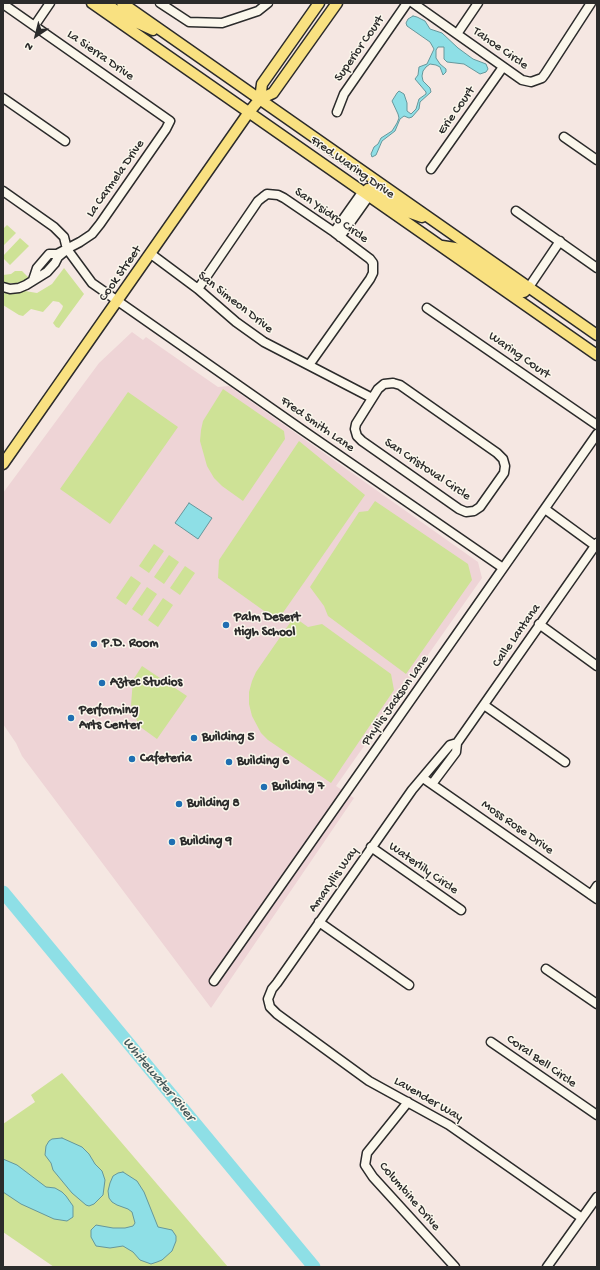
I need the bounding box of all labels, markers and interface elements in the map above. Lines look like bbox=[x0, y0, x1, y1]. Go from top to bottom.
street label: Superior Court bbox=[332, 13, 388, 85]
north arrow bbox=[16, 16, 56, 56]
street label: Tahoe Circle bbox=[469, 24, 531, 74]
street label: La Sierra Drive bbox=[63, 27, 137, 85]
text: N bbox=[23, 39, 36, 53]
street label: Erie Court bbox=[435, 84, 479, 138]
street label: Fred Waring Drive bbox=[307, 133, 397, 203]
street label: La Carmela Drive bbox=[83, 137, 149, 221]
street label: San Ysidro Circle bbox=[291, 185, 371, 247]
street label: Cook Street bbox=[96, 243, 146, 305]
street label: San Simeon Drive bbox=[194, 269, 276, 337]
street label: Waring Court bbox=[485, 329, 553, 383]
street label: Fred Smith Lane bbox=[277, 394, 357, 456]
street label: San Cristoval Circle bbox=[381, 435, 473, 505]
street label: Calle Lantana bbox=[489, 601, 545, 671]
place label: Palm Desert High School bbox=[234, 610, 300, 641]
marker: Palm Desert High School bbox=[221, 620, 231, 630]
place label: P.D. Room bbox=[102, 636, 158, 652]
marker: P.D. Room bbox=[89, 639, 99, 649]
street label: Phyllis Jackson Lane bbox=[359, 653, 433, 749]
place label: Aztec Studios bbox=[110, 675, 182, 691]
marker: Aztec Studios bbox=[97, 678, 107, 688]
place label: Performing Arts Center bbox=[79, 703, 141, 734]
marker: Performing Arts Center bbox=[66, 713, 76, 723]
place label: Building 5 bbox=[202, 730, 254, 746]
marker: Building 5 bbox=[189, 733, 199, 743]
place label: Cafeteria bbox=[140, 751, 192, 767]
marker: Cafeteria bbox=[127, 754, 137, 764]
place label: Building 6 bbox=[237, 754, 289, 770]
marker: Building 6 bbox=[224, 757, 234, 767]
place label: Building 7 bbox=[272, 779, 324, 795]
marker: Building 7 bbox=[259, 782, 269, 792]
place label: Building 8 bbox=[187, 796, 240, 812]
street label: Moss Rose Drive bbox=[478, 797, 556, 859]
marker: Building 8 bbox=[174, 799, 184, 809]
place label: Building 9 bbox=[180, 834, 232, 850]
marker: Building 9 bbox=[167, 837, 177, 847]
street label: Waterlily Circle bbox=[385, 839, 461, 899]
street label: Amaryllis Way bbox=[306, 844, 362, 916]
street label: Coral Bell Circle bbox=[503, 1032, 579, 1092]
water label: Whitewater River bbox=[118, 1035, 198, 1125]
street label: Lavender Way bbox=[391, 1074, 465, 1126]
street label: Columbine Drive bbox=[375, 1159, 443, 1235]

